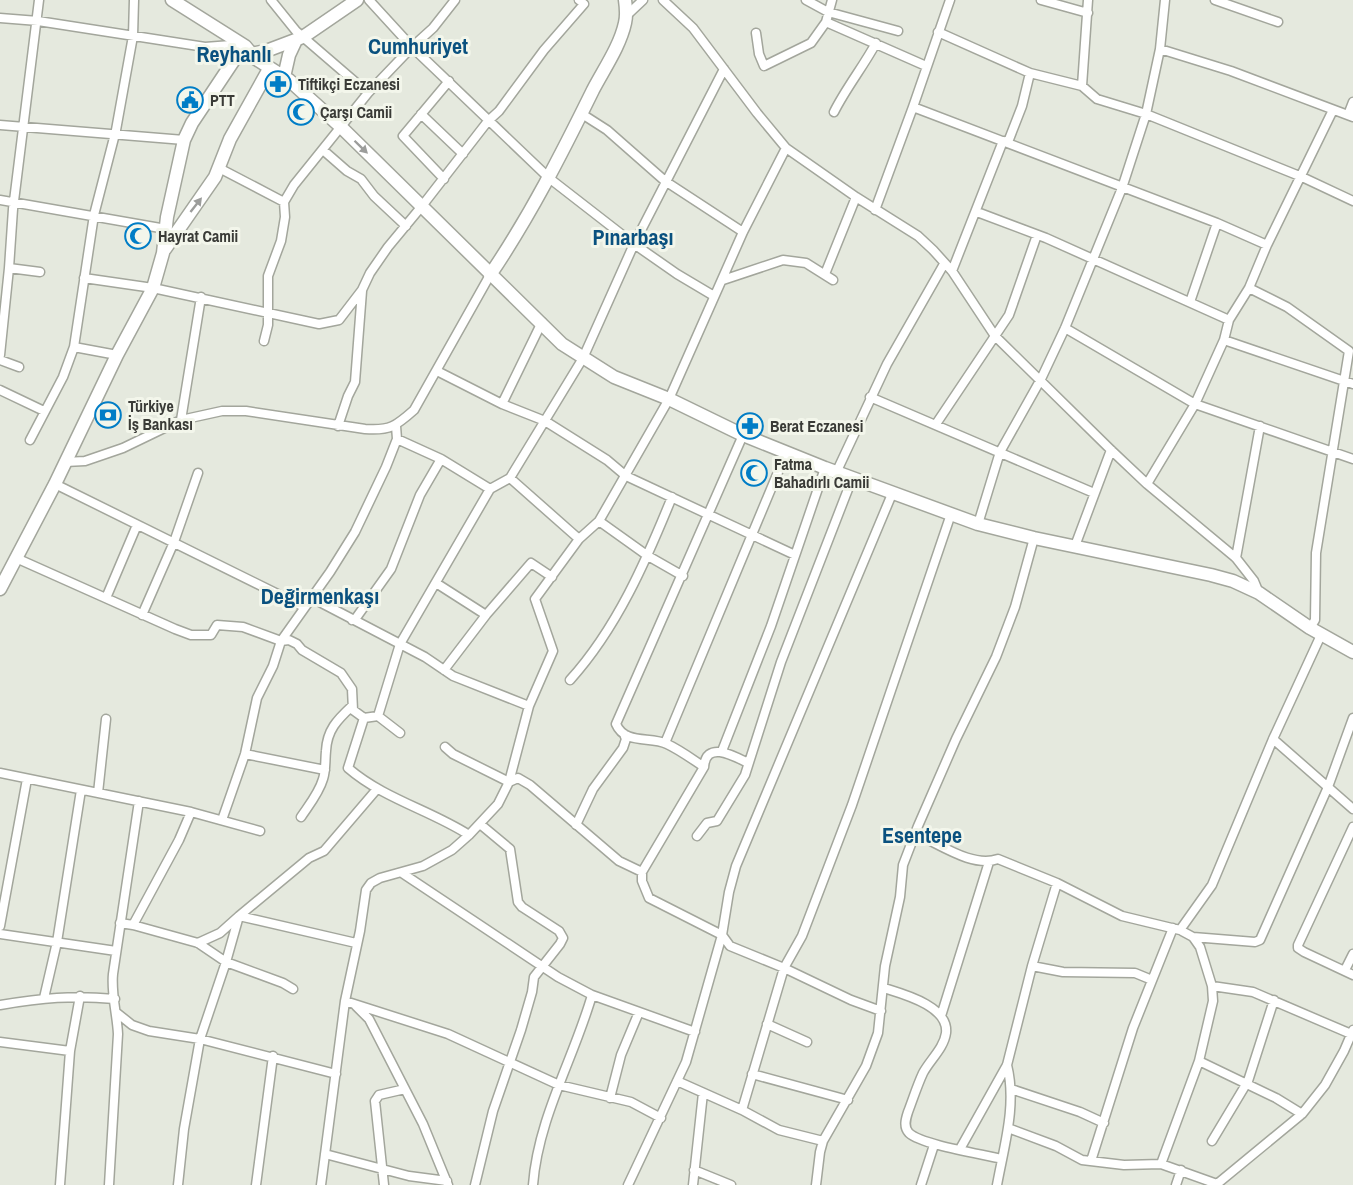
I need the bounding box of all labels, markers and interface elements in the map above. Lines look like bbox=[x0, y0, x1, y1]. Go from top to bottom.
district label: Cumhuriyet bbox=[368, 31, 468, 61]
district label: Reyhanlı bbox=[196, 39, 272, 69]
pharmacy icon: Tiftikçi Eczanesi bbox=[263, 69, 293, 99]
place label: Tiftikçi Eczanesi bbox=[298, 73, 400, 95]
public building icon: PTT bbox=[175, 85, 205, 115]
place label: PTT bbox=[210, 89, 235, 111]
mosque icon: Çarşı Camii bbox=[286, 97, 316, 127]
place label: Çarşı Camii bbox=[320, 101, 392, 123]
one-way arrow bbox=[354, 140, 369, 154]
one-way arrow bbox=[190, 197, 203, 213]
mosque icon: Hayrat Camii bbox=[123, 221, 153, 251]
district label: Pınarbaşı bbox=[592, 222, 674, 252]
place label: Hayrat Camii bbox=[158, 225, 238, 247]
place label: Türkiye İş Bankası bbox=[128, 395, 193, 435]
bank icon: Türkiye İş Bankası bbox=[93, 400, 123, 430]
pharmacy icon: Berat Eczanesi bbox=[735, 411, 765, 441]
place label: Berat Eczanesi bbox=[770, 415, 863, 437]
place label: Fatma Bahadırlı Camii bbox=[774, 453, 870, 493]
mosque icon: Fatma Bahadırlı Camii bbox=[739, 458, 769, 488]
district label: Değirmenkaşı bbox=[261, 581, 379, 611]
district label: Esentepe bbox=[882, 820, 962, 850]

